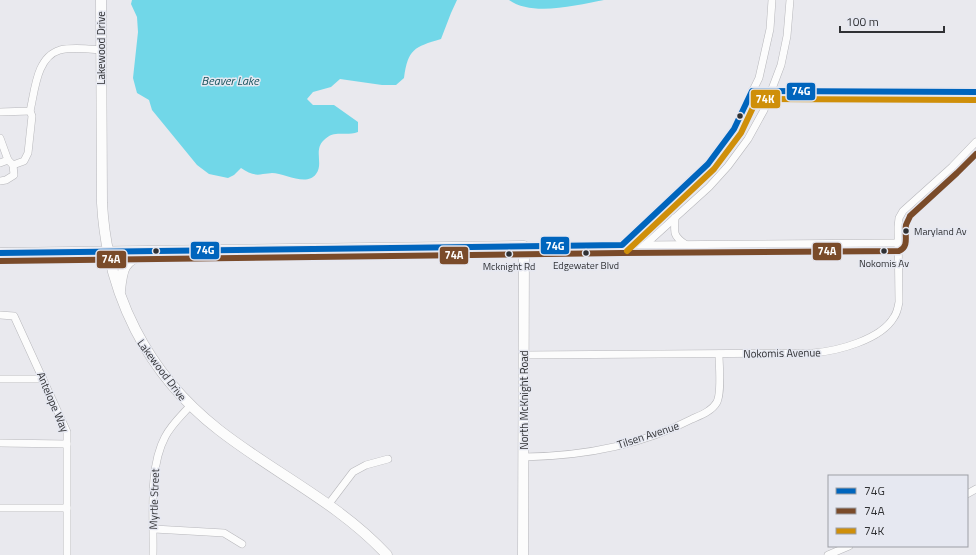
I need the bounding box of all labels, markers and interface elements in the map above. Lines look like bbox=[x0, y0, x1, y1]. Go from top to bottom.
scale bar bbox=[840, 8, 944, 34]
street label: Lakewood Drive bbox=[93, 11, 109, 85]
text: 100 m bbox=[846, 12, 879, 31]
water label: Beaver Lake bbox=[201, 71, 260, 90]
line badge: 74G bbox=[786, 82, 816, 101]
text: 74G bbox=[791, 83, 811, 99]
line badge: 74K bbox=[750, 89, 781, 109]
text: 74K bbox=[756, 91, 775, 107]
unlabelled marker bbox=[735, 111, 745, 121]
place label: Maryland Av bbox=[914, 224, 967, 239]
marker: Maryland Av bbox=[901, 226, 911, 236]
line badge: 74G bbox=[540, 236, 570, 255]
text: 74G bbox=[545, 238, 565, 254]
line badge: 74G bbox=[190, 241, 220, 260]
text: 74G bbox=[195, 242, 215, 258]
line badge: 74A bbox=[812, 242, 842, 261]
text: 74A bbox=[818, 243, 837, 259]
unlabelled marker bbox=[151, 246, 161, 256]
line badge: 74A bbox=[439, 246, 469, 265]
marker: Nokomis Av bbox=[879, 246, 889, 256]
text: 74A bbox=[445, 247, 464, 263]
marker: Edgewater Blvd bbox=[581, 248, 591, 258]
marker: Mcknight Rd bbox=[504, 249, 514, 259]
line badge: 74A bbox=[96, 250, 127, 269]
text: 74A bbox=[102, 251, 121, 267]
place label: Nokomis Av bbox=[859, 256, 909, 271]
place label: Edgewater Blvd bbox=[553, 258, 619, 273]
place label: Mcknight Rd bbox=[483, 259, 535, 274]
street label: Lakewood Drive bbox=[133, 336, 191, 405]
street label: Nokomis Avenue bbox=[743, 344, 821, 362]
street label: North McKnight Road bbox=[516, 350, 532, 450]
street label: Antelope Way bbox=[33, 369, 73, 435]
street label: Tilsen Avenue bbox=[615, 417, 681, 453]
street label: Myrtle Street bbox=[145, 468, 163, 530]
legend bbox=[828, 475, 968, 547]
text: 74G bbox=[864, 481, 885, 500]
text: 74A bbox=[864, 501, 885, 520]
text: 74K bbox=[864, 521, 884, 540]

